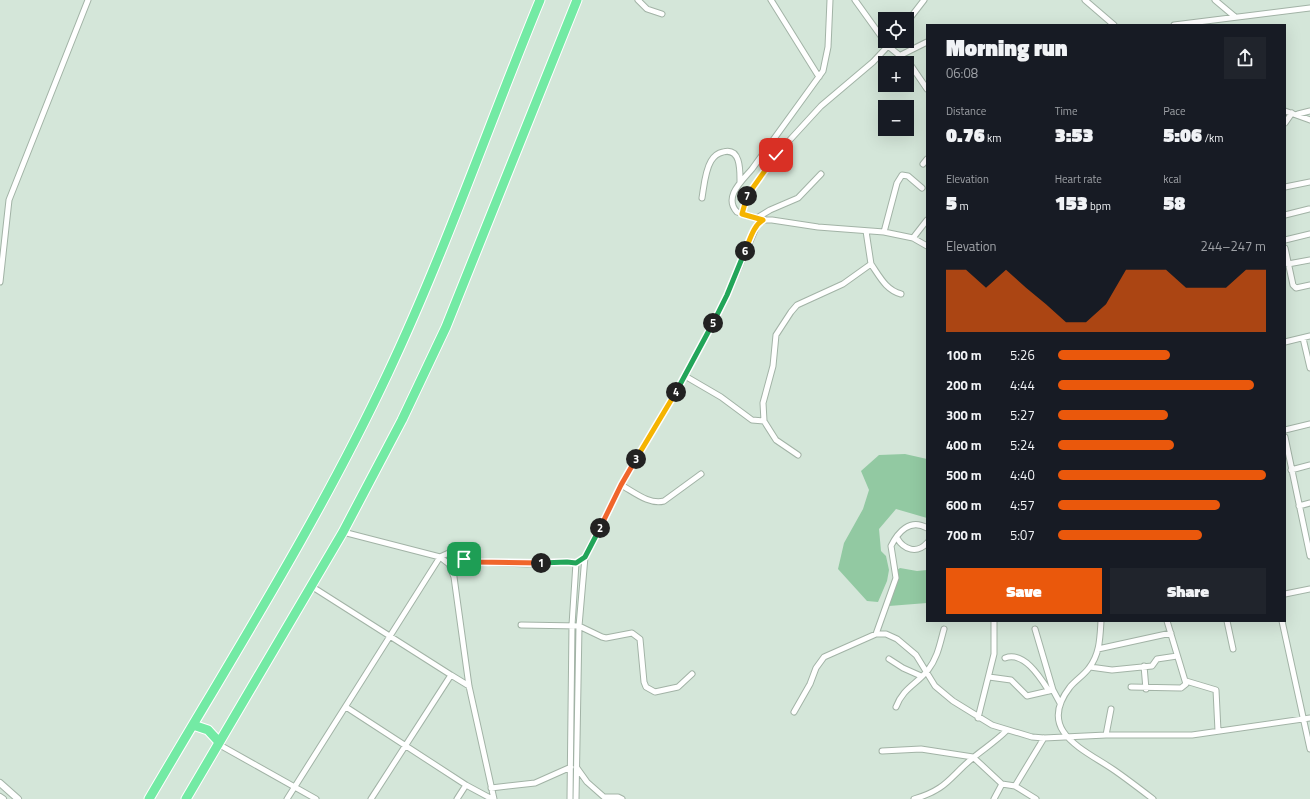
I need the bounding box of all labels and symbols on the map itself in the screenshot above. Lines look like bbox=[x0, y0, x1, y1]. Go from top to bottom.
pin bbox=[759, 138, 793, 172]
pin: 7 bbox=[737, 186, 757, 206]
pin: 6 bbox=[735, 241, 755, 261]
pin: 5 bbox=[703, 313, 723, 333]
pin: 4 bbox=[666, 382, 686, 402]
pin: 3 bbox=[626, 449, 646, 469]
pin: 2 bbox=[590, 518, 610, 538]
pin bbox=[447, 542, 481, 576]
pin: 1 bbox=[531, 553, 551, 573]

